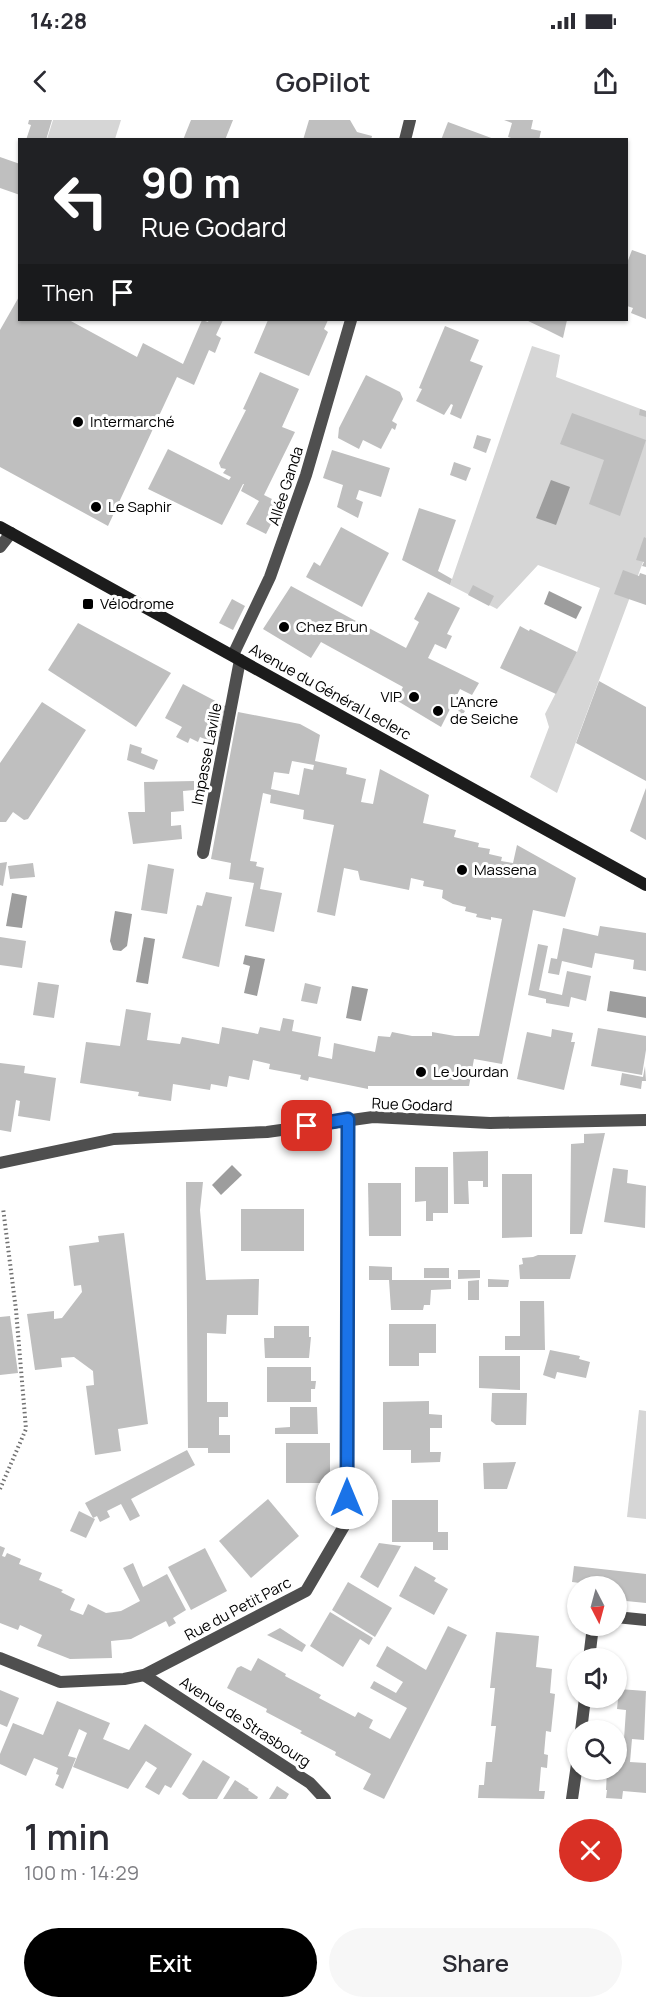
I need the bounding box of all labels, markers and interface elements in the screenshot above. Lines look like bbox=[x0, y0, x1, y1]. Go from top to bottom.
text: 14:28 bbox=[30, 6, 87, 36]
text: GoPilot bbox=[275, 63, 371, 100]
icon: back bbox=[24, 65, 57, 98]
icon: share bbox=[589, 65, 622, 98]
text: 90 m bbox=[141, 153, 241, 211]
icon: left bbox=[42, 162, 120, 240]
text: Rue Godard bbox=[141, 208, 287, 245]
icon: arrive bbox=[106, 276, 139, 309]
text: Then bbox=[42, 278, 94, 308]
place label: Intermarché bbox=[90, 411, 175, 432]
marker: Intermarché bbox=[71, 415, 85, 429]
street label: Allée Ganda bbox=[263, 444, 308, 528]
place label: Le Saphir bbox=[108, 496, 172, 517]
marker: Le Saphir bbox=[89, 500, 103, 514]
place label: Vélodrome bbox=[100, 593, 174, 614]
marker: Vélodrome bbox=[81, 597, 95, 611]
place label: Chez Brun bbox=[296, 616, 368, 637]
marker: Chez Brun bbox=[277, 620, 291, 634]
street label: Avenue du Général Leclerc bbox=[245, 638, 415, 745]
place label: VIP bbox=[380, 686, 402, 707]
marker: VIP bbox=[407, 690, 421, 704]
place label: L'Ancre de Seiche bbox=[450, 691, 518, 729]
street label: Impasse Laville bbox=[186, 701, 227, 807]
marker: L'Ancre de Seiche bbox=[431, 704, 445, 718]
place label: Massena bbox=[474, 859, 536, 880]
marker: Massena bbox=[455, 863, 469, 877]
place label: Le Jourdan bbox=[433, 1061, 509, 1082]
marker: Le Jourdan bbox=[414, 1065, 428, 1079]
street label: Rue Godard bbox=[371, 1093, 453, 1116]
pin bbox=[281, 1100, 332, 1151]
icon: arrive bbox=[290, 1109, 323, 1142]
position arrow bbox=[315, 1466, 379, 1530]
street label: Rue du Petit Parc bbox=[181, 1572, 295, 1645]
north arrow bbox=[567, 1576, 627, 1636]
map controls bbox=[567, 1576, 627, 1780]
button: sound bbox=[567, 1648, 627, 1708]
street label: Avenue de Strasbourg bbox=[176, 1671, 315, 1772]
button: search bbox=[567, 1720, 627, 1780]
text: 1 min bbox=[24, 1812, 110, 1861]
button: close bbox=[559, 1819, 622, 1882]
text: 100 m · 14:29 bbox=[24, 1859, 139, 1886]
button: Exit bbox=[24, 1928, 317, 1997]
button: Share bbox=[329, 1928, 622, 1997]

